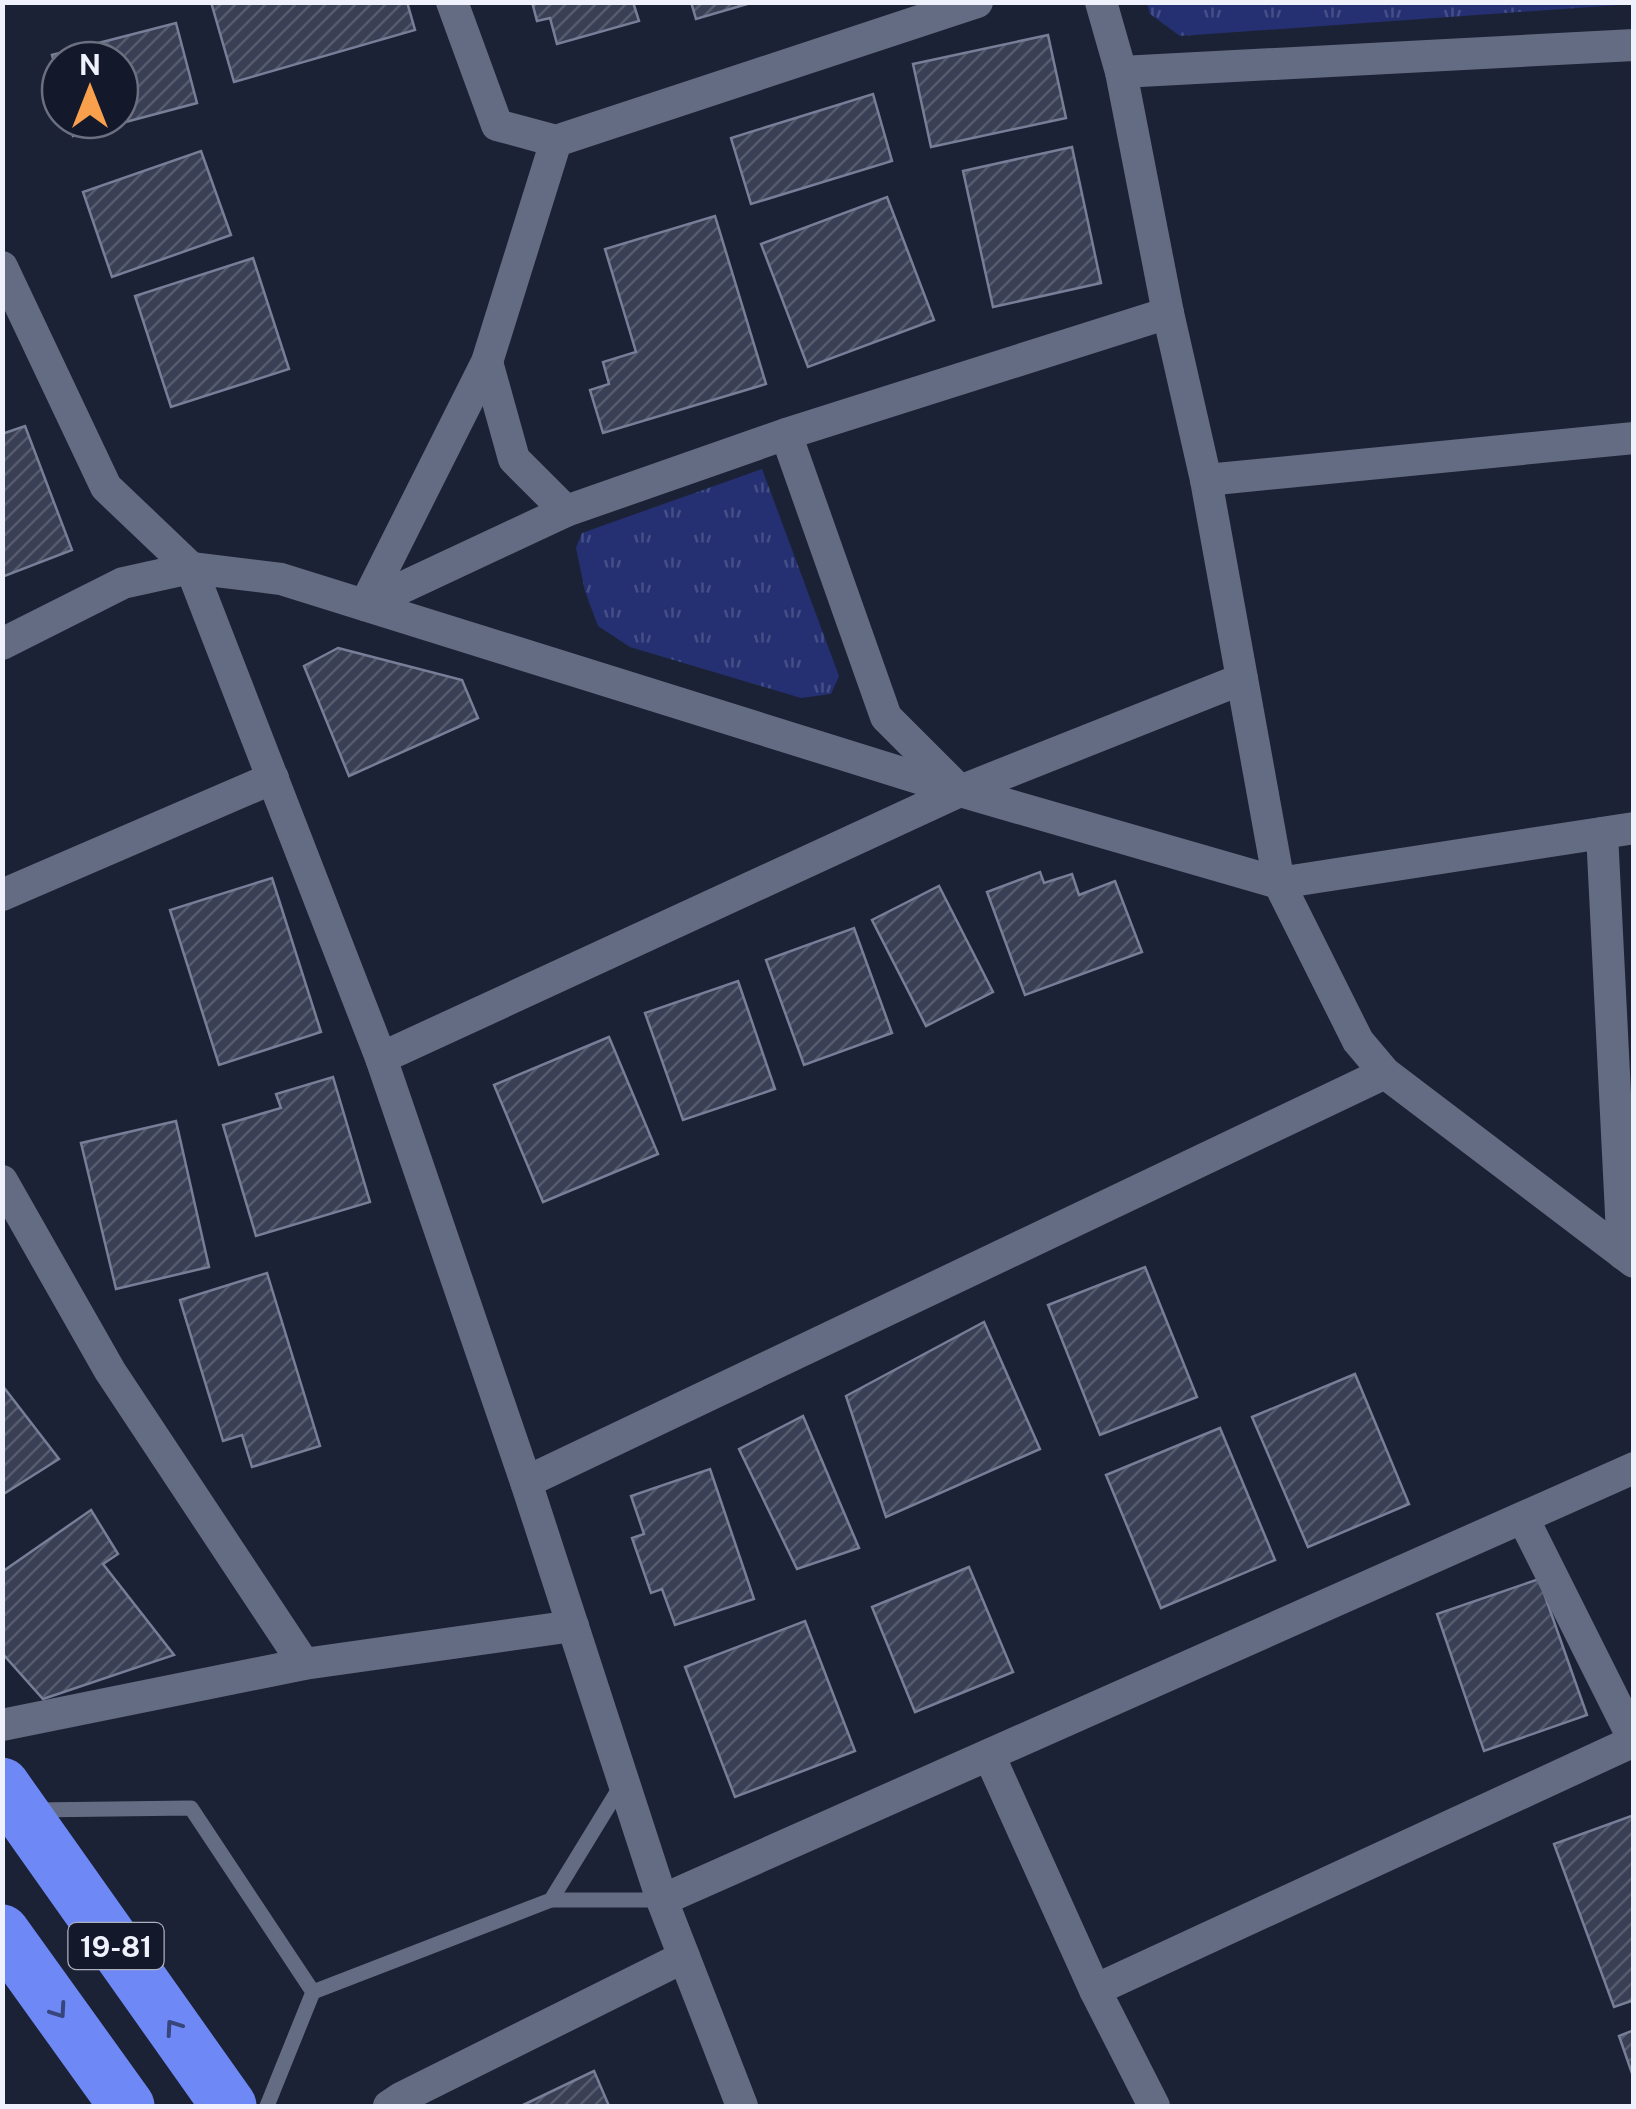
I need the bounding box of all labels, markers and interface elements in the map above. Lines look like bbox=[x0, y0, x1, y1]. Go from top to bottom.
north arrow bbox=[40, 40, 140, 140]
text: N bbox=[79, 48, 101, 81]
road number: 19-81 bbox=[68, 1923, 164, 1969]
one-way arrow bbox=[47, 2000, 65, 2019]
one-way arrow bbox=[167, 2019, 185, 2038]

